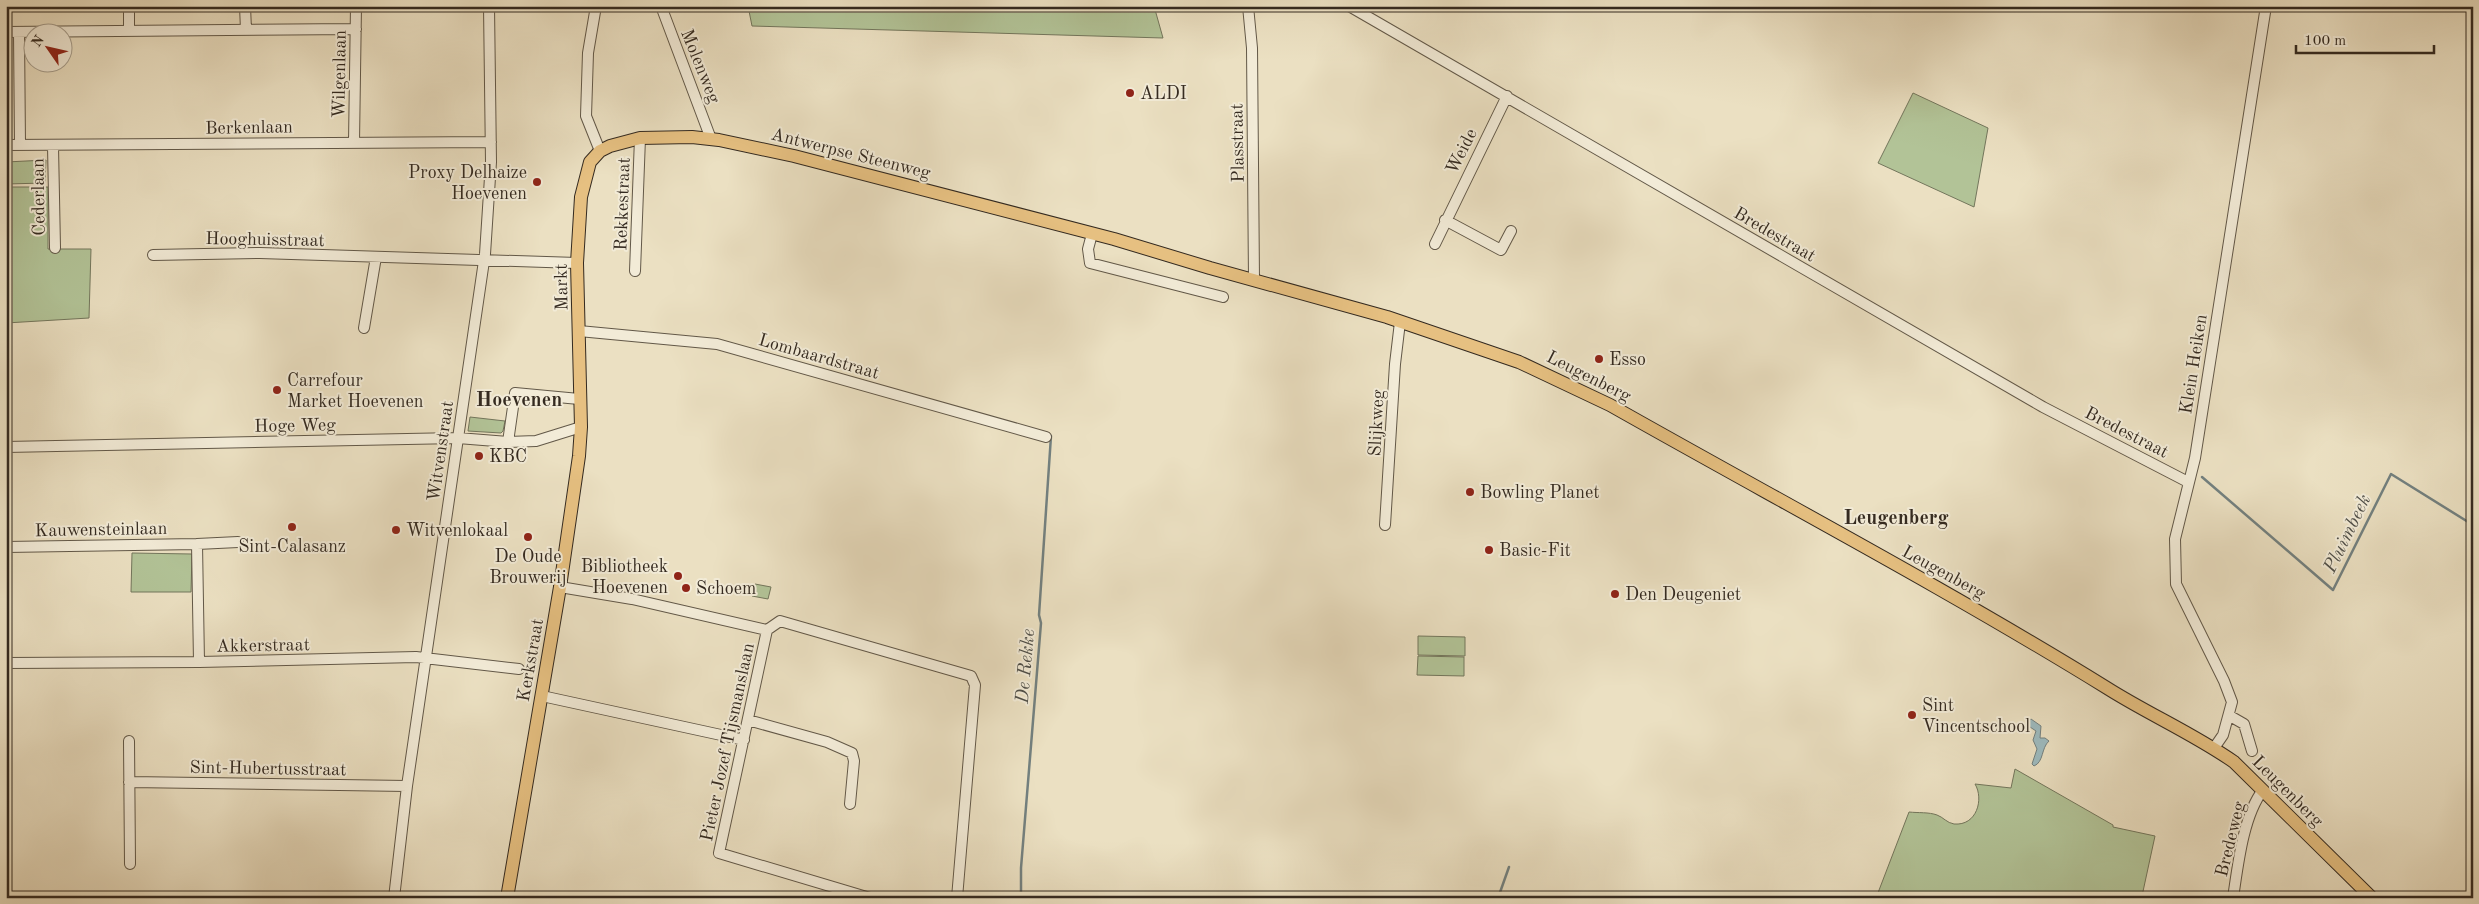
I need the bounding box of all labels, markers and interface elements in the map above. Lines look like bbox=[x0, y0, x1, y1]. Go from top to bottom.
north arrow bbox=[22, 22, 72, 72]
scale bar bbox=[2296, 22, 2434, 54]
street label: Molenweg bbox=[677, 27, 723, 106]
street label: Wilgenlaan bbox=[330, 29, 350, 118]
text: N bbox=[29, 33, 47, 50]
text: 100 m bbox=[2304, 34, 2346, 49]
place label: ALDI bbox=[1140, 85, 1187, 103]
marker: ALDI bbox=[1124, 87, 1136, 99]
street label: Plasstraat bbox=[1228, 103, 1248, 183]
street label: Berkenlaan bbox=[205, 118, 293, 138]
street label: Antwerpse Steenweg bbox=[769, 125, 933, 183]
street label: Weide bbox=[1443, 126, 1481, 177]
street label: Rekkestraat bbox=[612, 157, 634, 251]
street label: Cederlaan bbox=[29, 158, 49, 236]
place label: Proxy Delhaize Hoevenen bbox=[408, 164, 527, 203]
marker: Proxy Delhaize Hoevenen bbox=[531, 176, 543, 188]
street label: Bredestraat bbox=[1730, 204, 1819, 265]
street label: Hooghuisstraat bbox=[205, 230, 325, 250]
street label: Markt bbox=[553, 263, 571, 311]
street label: Klein Heiken bbox=[2177, 313, 2211, 415]
street label: Lombaardstraat bbox=[756, 331, 881, 383]
street label: Leugenberg bbox=[1543, 348, 1634, 406]
place label: Esso bbox=[1609, 351, 1646, 369]
marker: Esso bbox=[1593, 353, 1605, 365]
place label: Carrefour Market Hoevenen bbox=[287, 372, 424, 411]
marker: Carrefour Market Hoevenen bbox=[271, 384, 283, 396]
street label: Slijkweg bbox=[1366, 389, 1388, 457]
district label: Hoevenen bbox=[476, 391, 562, 411]
street label: Witvenstraat bbox=[425, 399, 457, 503]
street label: Bredestraat bbox=[2082, 404, 2171, 462]
street label: Hoge Weg bbox=[254, 416, 336, 436]
place label: KBC bbox=[489, 448, 527, 466]
marker: KBC bbox=[473, 450, 485, 462]
place label: Bowling Planet bbox=[1480, 484, 1600, 502]
marker: Bowling Planet bbox=[1464, 486, 1476, 498]
water label: Pluimbeek bbox=[2321, 492, 2375, 577]
district label: Leugenberg bbox=[1843, 509, 1949, 529]
street label: Kauwensteinlaan bbox=[35, 520, 168, 540]
marker: Sint-Calasanz bbox=[286, 521, 298, 533]
place label: Witvenlokaal bbox=[406, 522, 508, 540]
marker: Witvenlokaal bbox=[390, 524, 402, 536]
marker: De Oude Brouwerij bbox=[522, 531, 534, 543]
place label: Sint-Calasanz bbox=[238, 538, 346, 556]
place label: Basic-Fit bbox=[1499, 542, 1571, 560]
street label: Leugenberg bbox=[1899, 543, 1988, 603]
marker: Basic-Fit bbox=[1483, 544, 1495, 556]
place label: De Oude Brouwerij bbox=[489, 548, 567, 587]
place label: Bibliotheek Hoevenen bbox=[581, 558, 668, 597]
marker: Bibliotheek Hoevenen bbox=[672, 570, 684, 582]
place label: Schoem bbox=[696, 580, 756, 598]
marker: Schoem bbox=[680, 582, 692, 594]
place label: Den Deugeniet bbox=[1625, 586, 1741, 604]
marker: Den Deugeniet bbox=[1609, 588, 1621, 600]
street label: Kerkstraat bbox=[515, 617, 547, 703]
water label: De Rekke bbox=[1014, 628, 1039, 706]
street label: Akkerstraat bbox=[216, 636, 310, 656]
street label: Pieter Jozef Tijsmanslaan bbox=[698, 641, 758, 843]
place label: Sint Vincentschool bbox=[1922, 697, 2030, 736]
marker: Sint Vincentschool bbox=[1906, 709, 1918, 721]
street label: Leugenberg bbox=[2248, 753, 2326, 831]
street label: Sint-Hubertusstraat bbox=[190, 759, 346, 779]
street label: Bredeweg bbox=[2213, 800, 2249, 879]

